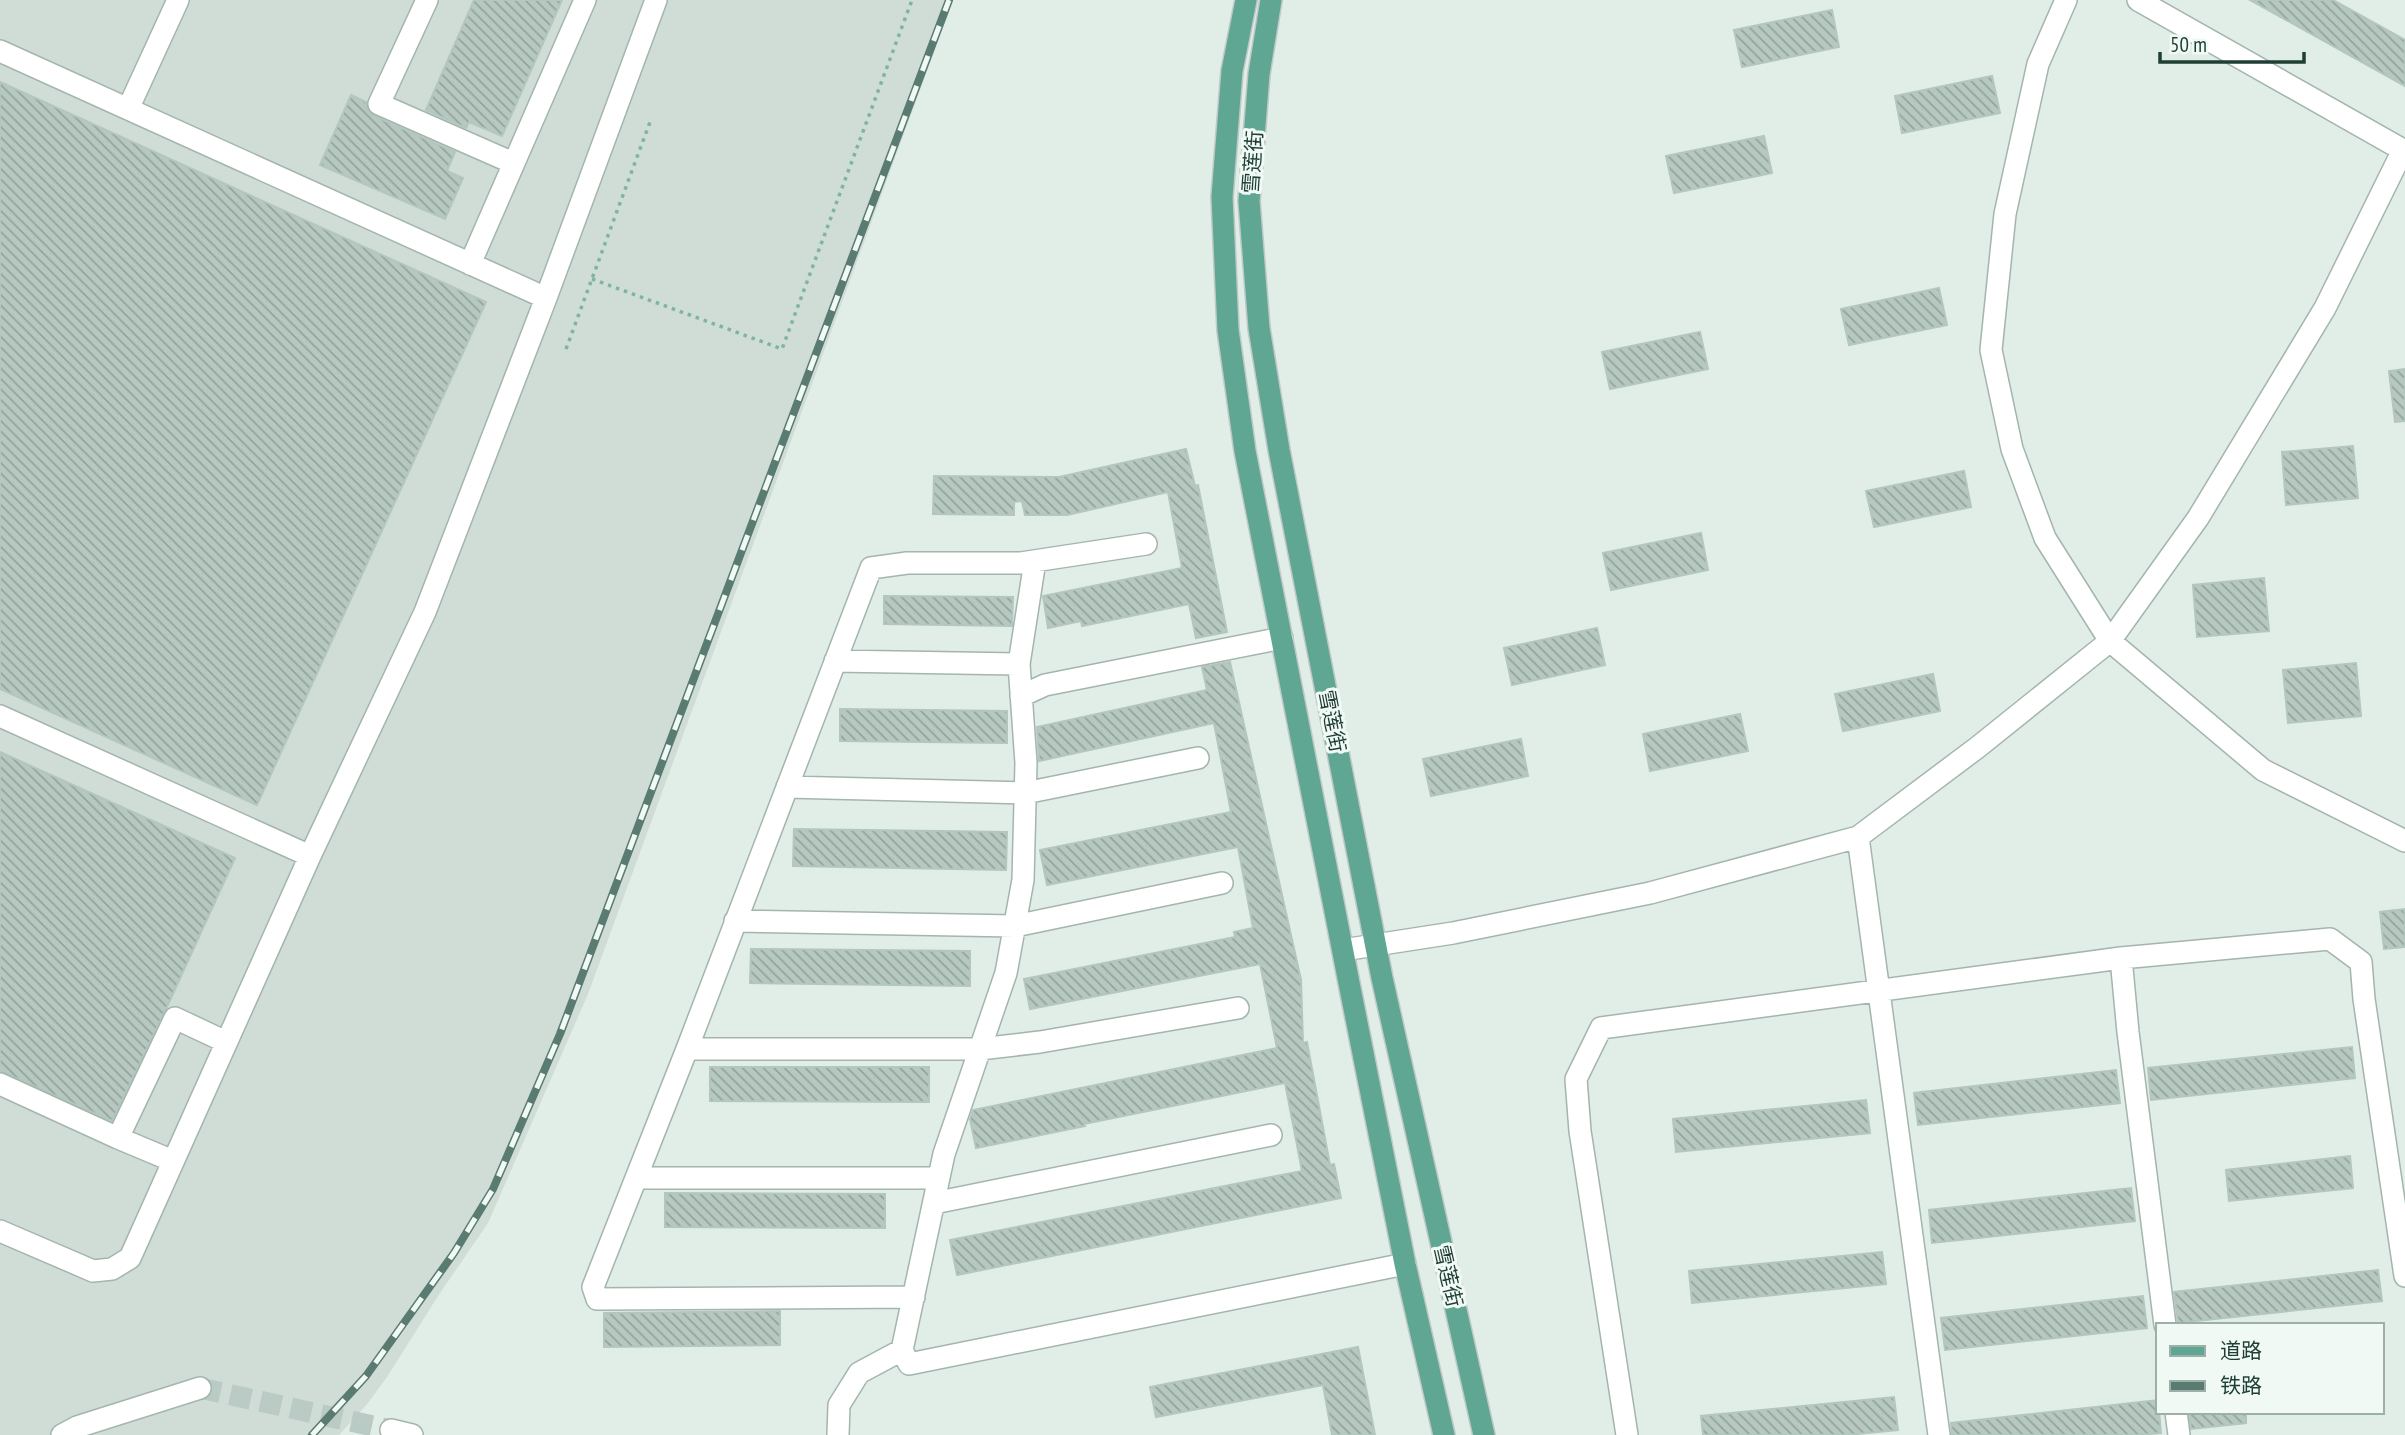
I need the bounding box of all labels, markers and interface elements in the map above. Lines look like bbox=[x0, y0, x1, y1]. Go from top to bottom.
scale bar bbox=[2160, 21, 2304, 65]
text: 50 m bbox=[2170, 31, 2207, 58]
street label: 雪莲街 bbox=[1237, 130, 1268, 194]
street label: 雪莲街 bbox=[1313, 687, 1352, 754]
street label: 雪莲街 bbox=[1428, 1242, 1469, 1310]
legend bbox=[2156, 1323, 2384, 1414]
text: 道路 bbox=[2220, 1337, 2262, 1364]
text: 铁路 bbox=[2220, 1372, 2262, 1399]

